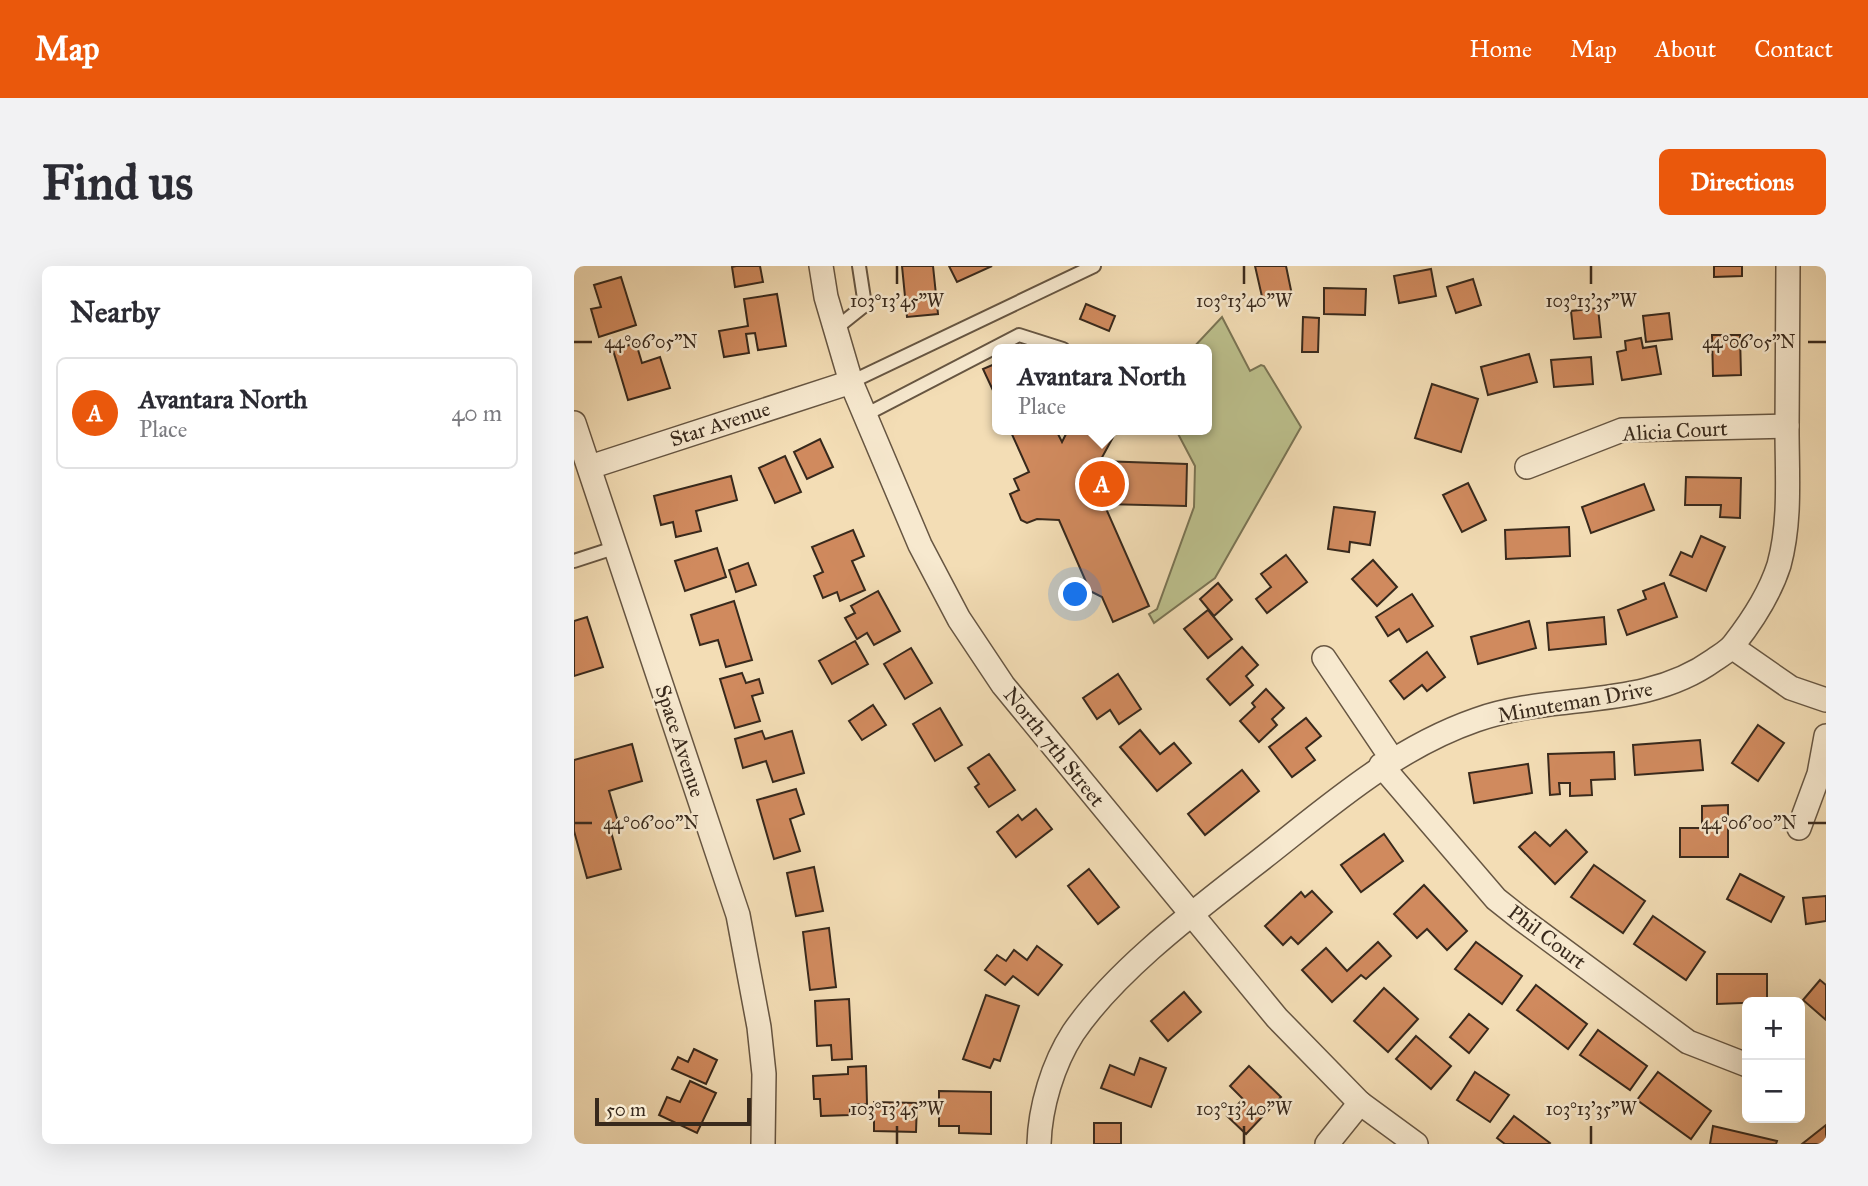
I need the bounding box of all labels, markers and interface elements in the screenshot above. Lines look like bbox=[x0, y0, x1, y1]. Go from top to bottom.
text: Map bbox=[35, 29, 99, 69]
text: Home bbox=[1469, 34, 1532, 64]
text: Map bbox=[1570, 34, 1617, 64]
text: About bbox=[1655, 34, 1716, 64]
text: Contact bbox=[1754, 34, 1833, 64]
button: Directions bbox=[1659, 149, 1826, 215]
text: Find us bbox=[42, 153, 193, 212]
text: 103°13'45"W bbox=[850, 290, 945, 312]
text: 103°13'40"W bbox=[1196, 290, 1293, 312]
text: 103°13'35"W bbox=[1545, 290, 1637, 312]
text: Nearby bbox=[70, 294, 160, 330]
text: 44°06'05"N bbox=[604, 331, 698, 353]
text: 44°06'05"N bbox=[1702, 331, 1796, 353]
popup bbox=[992, 344, 1212, 435]
text: Avantara North bbox=[1018, 360, 1186, 392]
text: Avantara North bbox=[139, 383, 308, 415]
text: Place bbox=[1018, 392, 1066, 420]
street label: Star Avenue bbox=[667, 396, 774, 452]
text: A bbox=[87, 399, 103, 427]
text: 40 m bbox=[452, 399, 502, 427]
text: Place bbox=[139, 415, 187, 443]
street label: Alicia Court bbox=[1621, 415, 1729, 447]
pin: A bbox=[1079, 458, 1125, 510]
your location bbox=[1058, 577, 1092, 611]
street label: Minuteman Drive bbox=[1495, 676, 1655, 728]
street label: Space Avenue bbox=[650, 682, 710, 801]
street label: North 7th Street bbox=[998, 682, 1111, 813]
text: 44°06'00"N bbox=[603, 812, 699, 834]
text: 44°06'00"N bbox=[1701, 812, 1797, 834]
street label: Phil Court bbox=[1503, 899, 1592, 975]
map controls bbox=[1742, 997, 1805, 1123]
button: + bbox=[1742, 997, 1805, 1060]
button: − bbox=[1742, 1060, 1805, 1123]
scale bar bbox=[595, 1095, 751, 1127]
text: 50 m bbox=[606, 1098, 646, 1121]
text: 103°13'45"W bbox=[850, 1098, 945, 1120]
text: 103°13'40"W bbox=[1196, 1098, 1293, 1120]
text: 103°13'35"W bbox=[1545, 1098, 1637, 1120]

